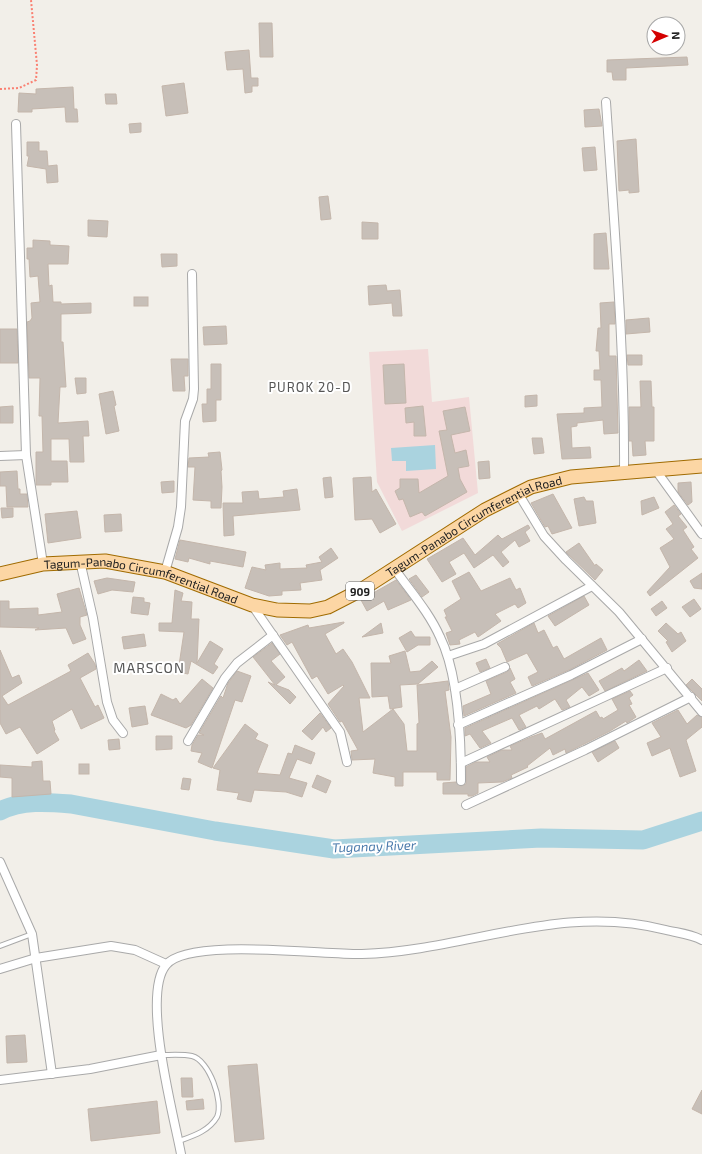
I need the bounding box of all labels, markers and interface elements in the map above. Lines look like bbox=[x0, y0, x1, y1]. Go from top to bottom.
north arrow bbox=[646, 16, 686, 56]
text: N bbox=[670, 31, 683, 40]
district label: PUROK 20-D bbox=[268, 379, 352, 395]
street label: Tagum-Panabo Circumferential Road bbox=[383, 473, 563, 579]
street label: Tagum-Panabo Circumferential Road bbox=[44, 554, 240, 606]
road number: 909 bbox=[346, 582, 374, 600]
district label: MARSCON bbox=[113, 659, 185, 676]
water label: Tuganay River bbox=[332, 837, 417, 855]

